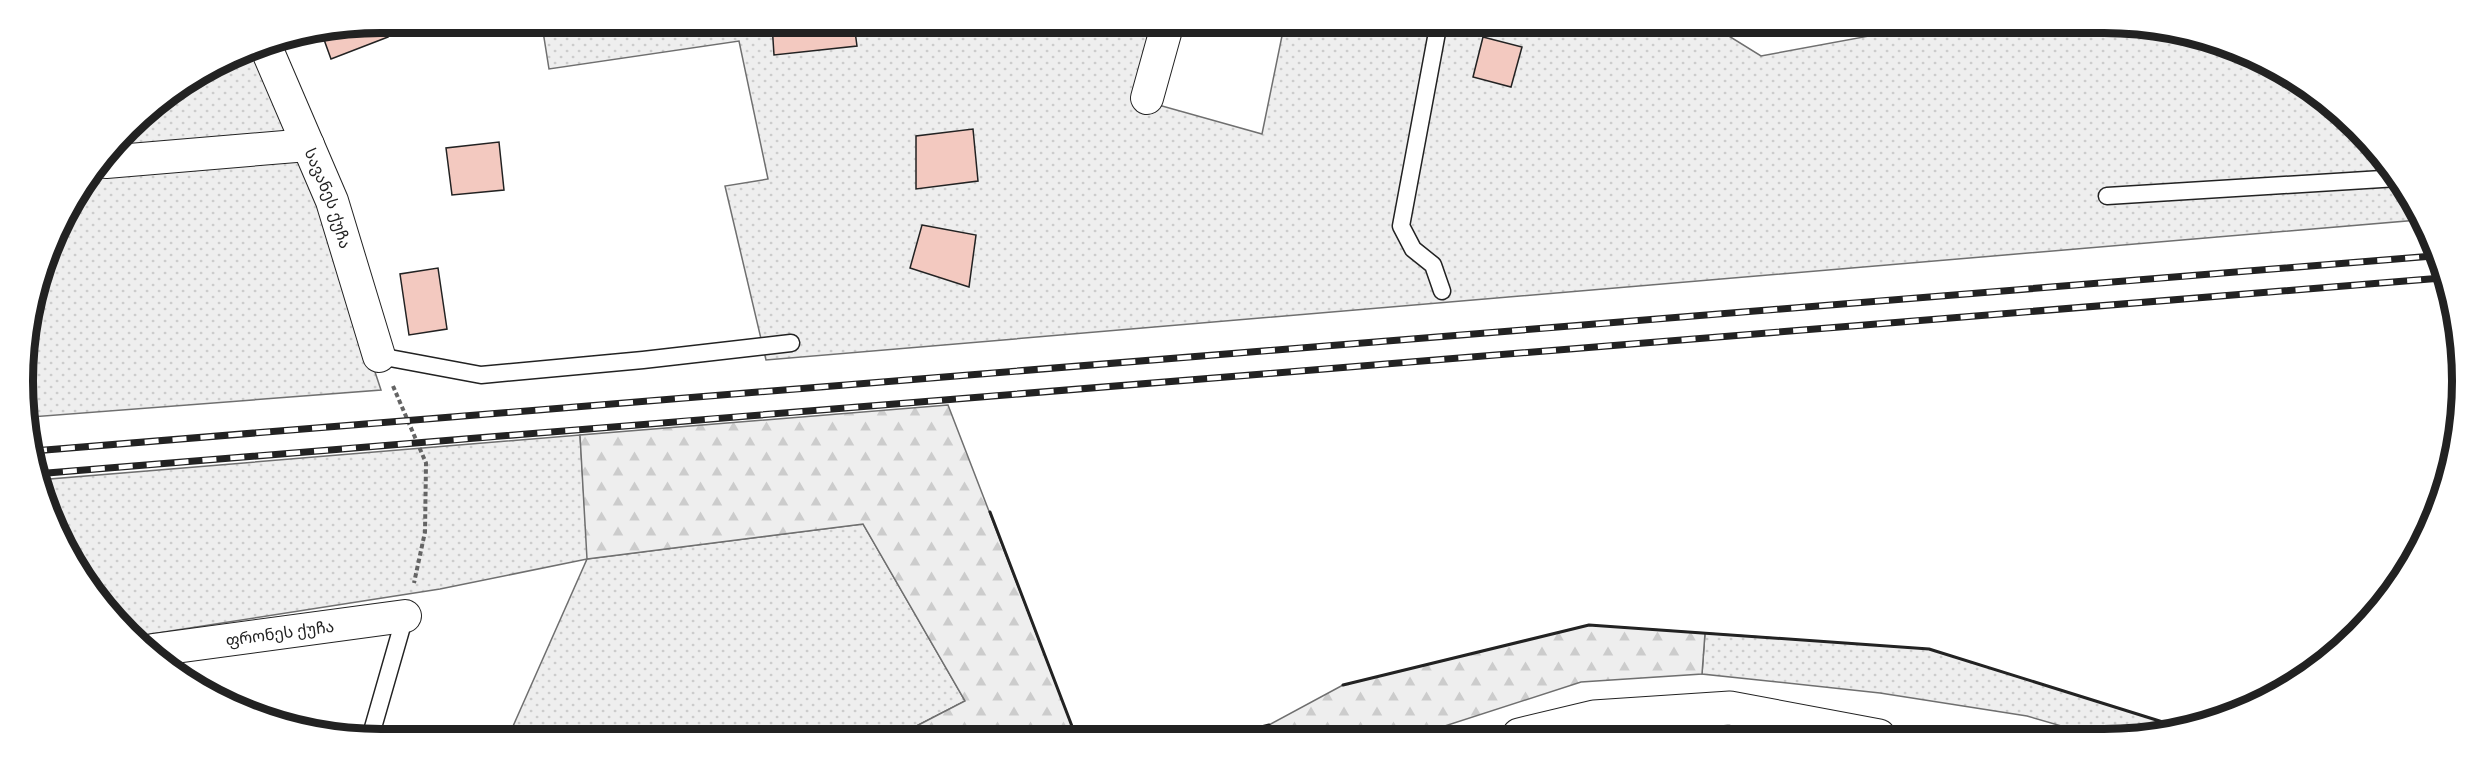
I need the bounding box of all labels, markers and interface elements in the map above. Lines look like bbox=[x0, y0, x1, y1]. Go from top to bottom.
street label: სავანეს ქუჩა bbox=[300, 145, 355, 251]
street label: ფრონეს ქუჩა bbox=[224, 617, 335, 650]

